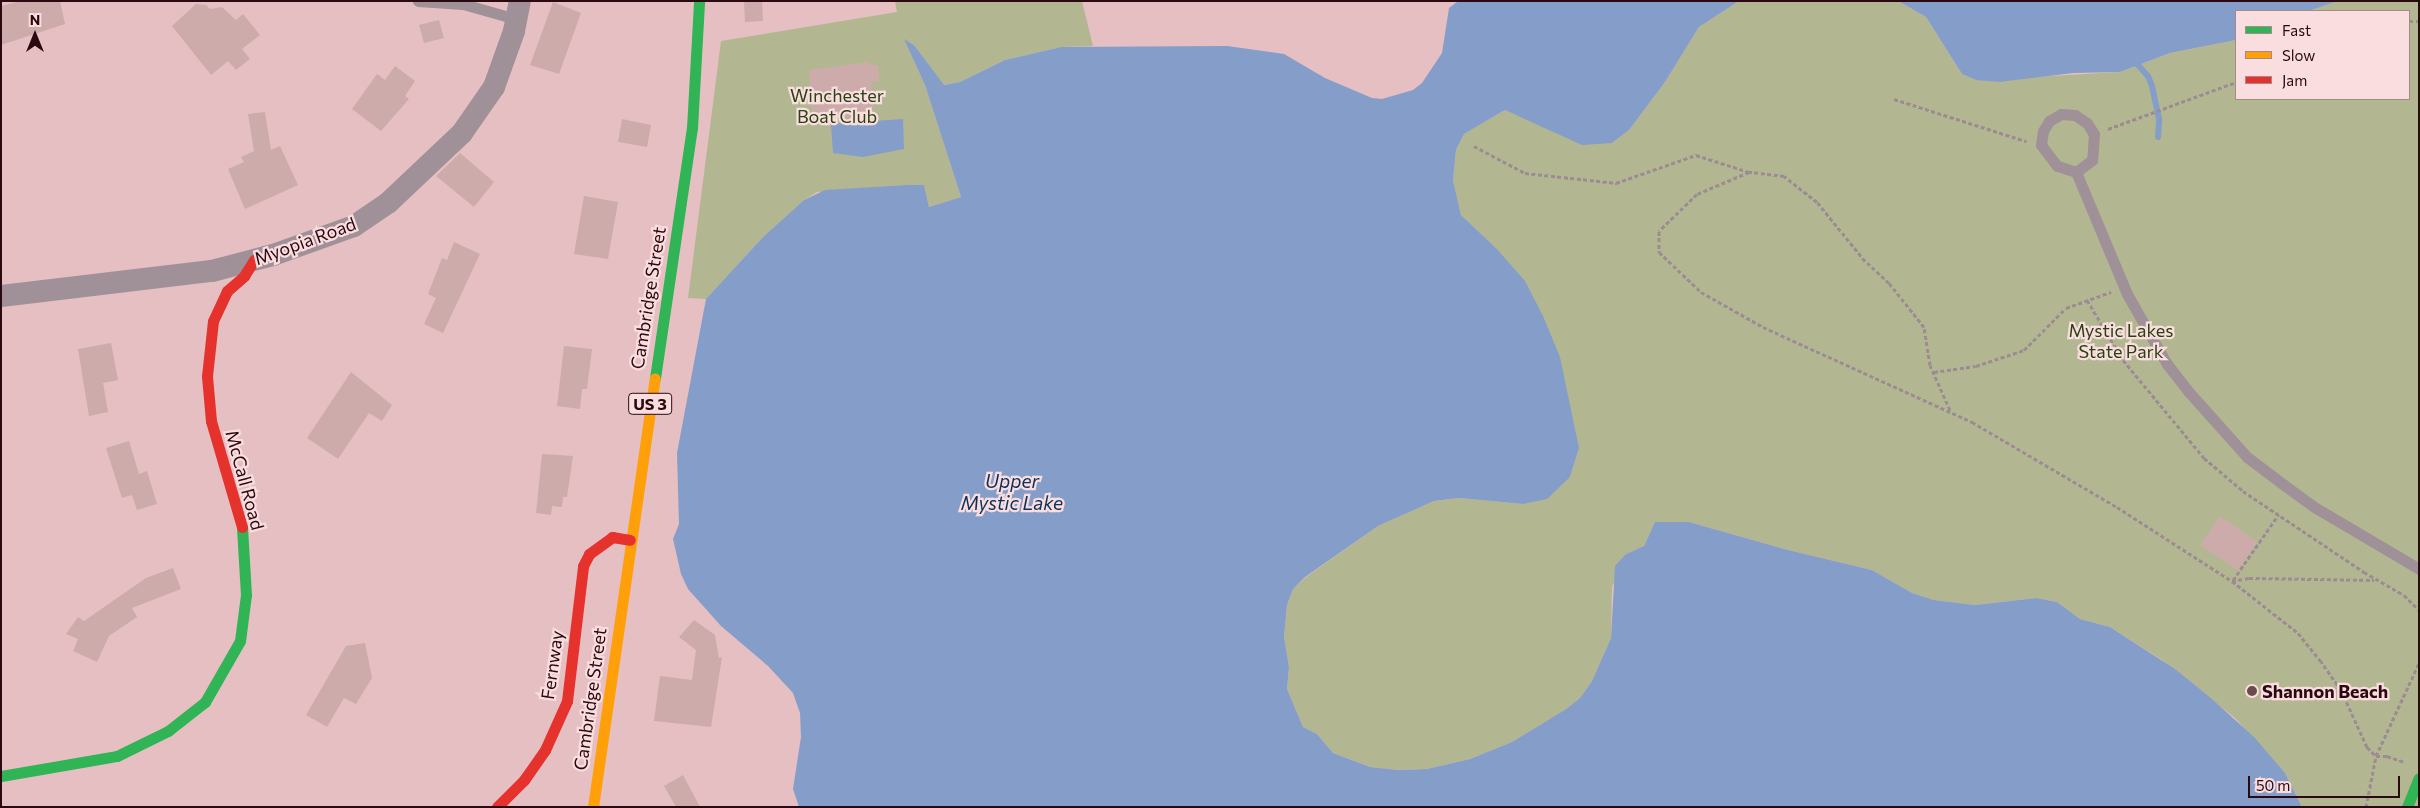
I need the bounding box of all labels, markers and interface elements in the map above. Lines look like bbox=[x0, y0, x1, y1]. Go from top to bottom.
north arrow bbox=[10, 10, 60, 60]
legend bbox=[2235, 10, 2410, 100]
text: N bbox=[30, 11, 40, 28]
text: Fast bbox=[2282, 21, 2311, 39]
text: Slow bbox=[2282, 46, 2315, 64]
text: Jam bbox=[2282, 71, 2307, 89]
park label: Winchester Boat Club bbox=[790, 85, 884, 128]
street label: Myopia Road bbox=[251, 213, 359, 269]
street label: Cambridge Street bbox=[626, 225, 670, 371]
park label: Mystic Lakes State Park bbox=[2068, 320, 2174, 362]
road number: US 3 bbox=[628, 390, 672, 418]
street label: McCall Road bbox=[221, 428, 269, 532]
water label: Upper Mystic Lake bbox=[961, 470, 1063, 514]
street label: Cambridge Street bbox=[569, 626, 611, 772]
street label: Fernway bbox=[536, 629, 568, 701]
place label: Shannon Beach bbox=[2262, 680, 2388, 702]
marker: Shannon Beach bbox=[2246, 685, 2258, 697]
scale bar bbox=[2250, 766, 2402, 798]
text: 50 m bbox=[2256, 776, 2290, 794]

